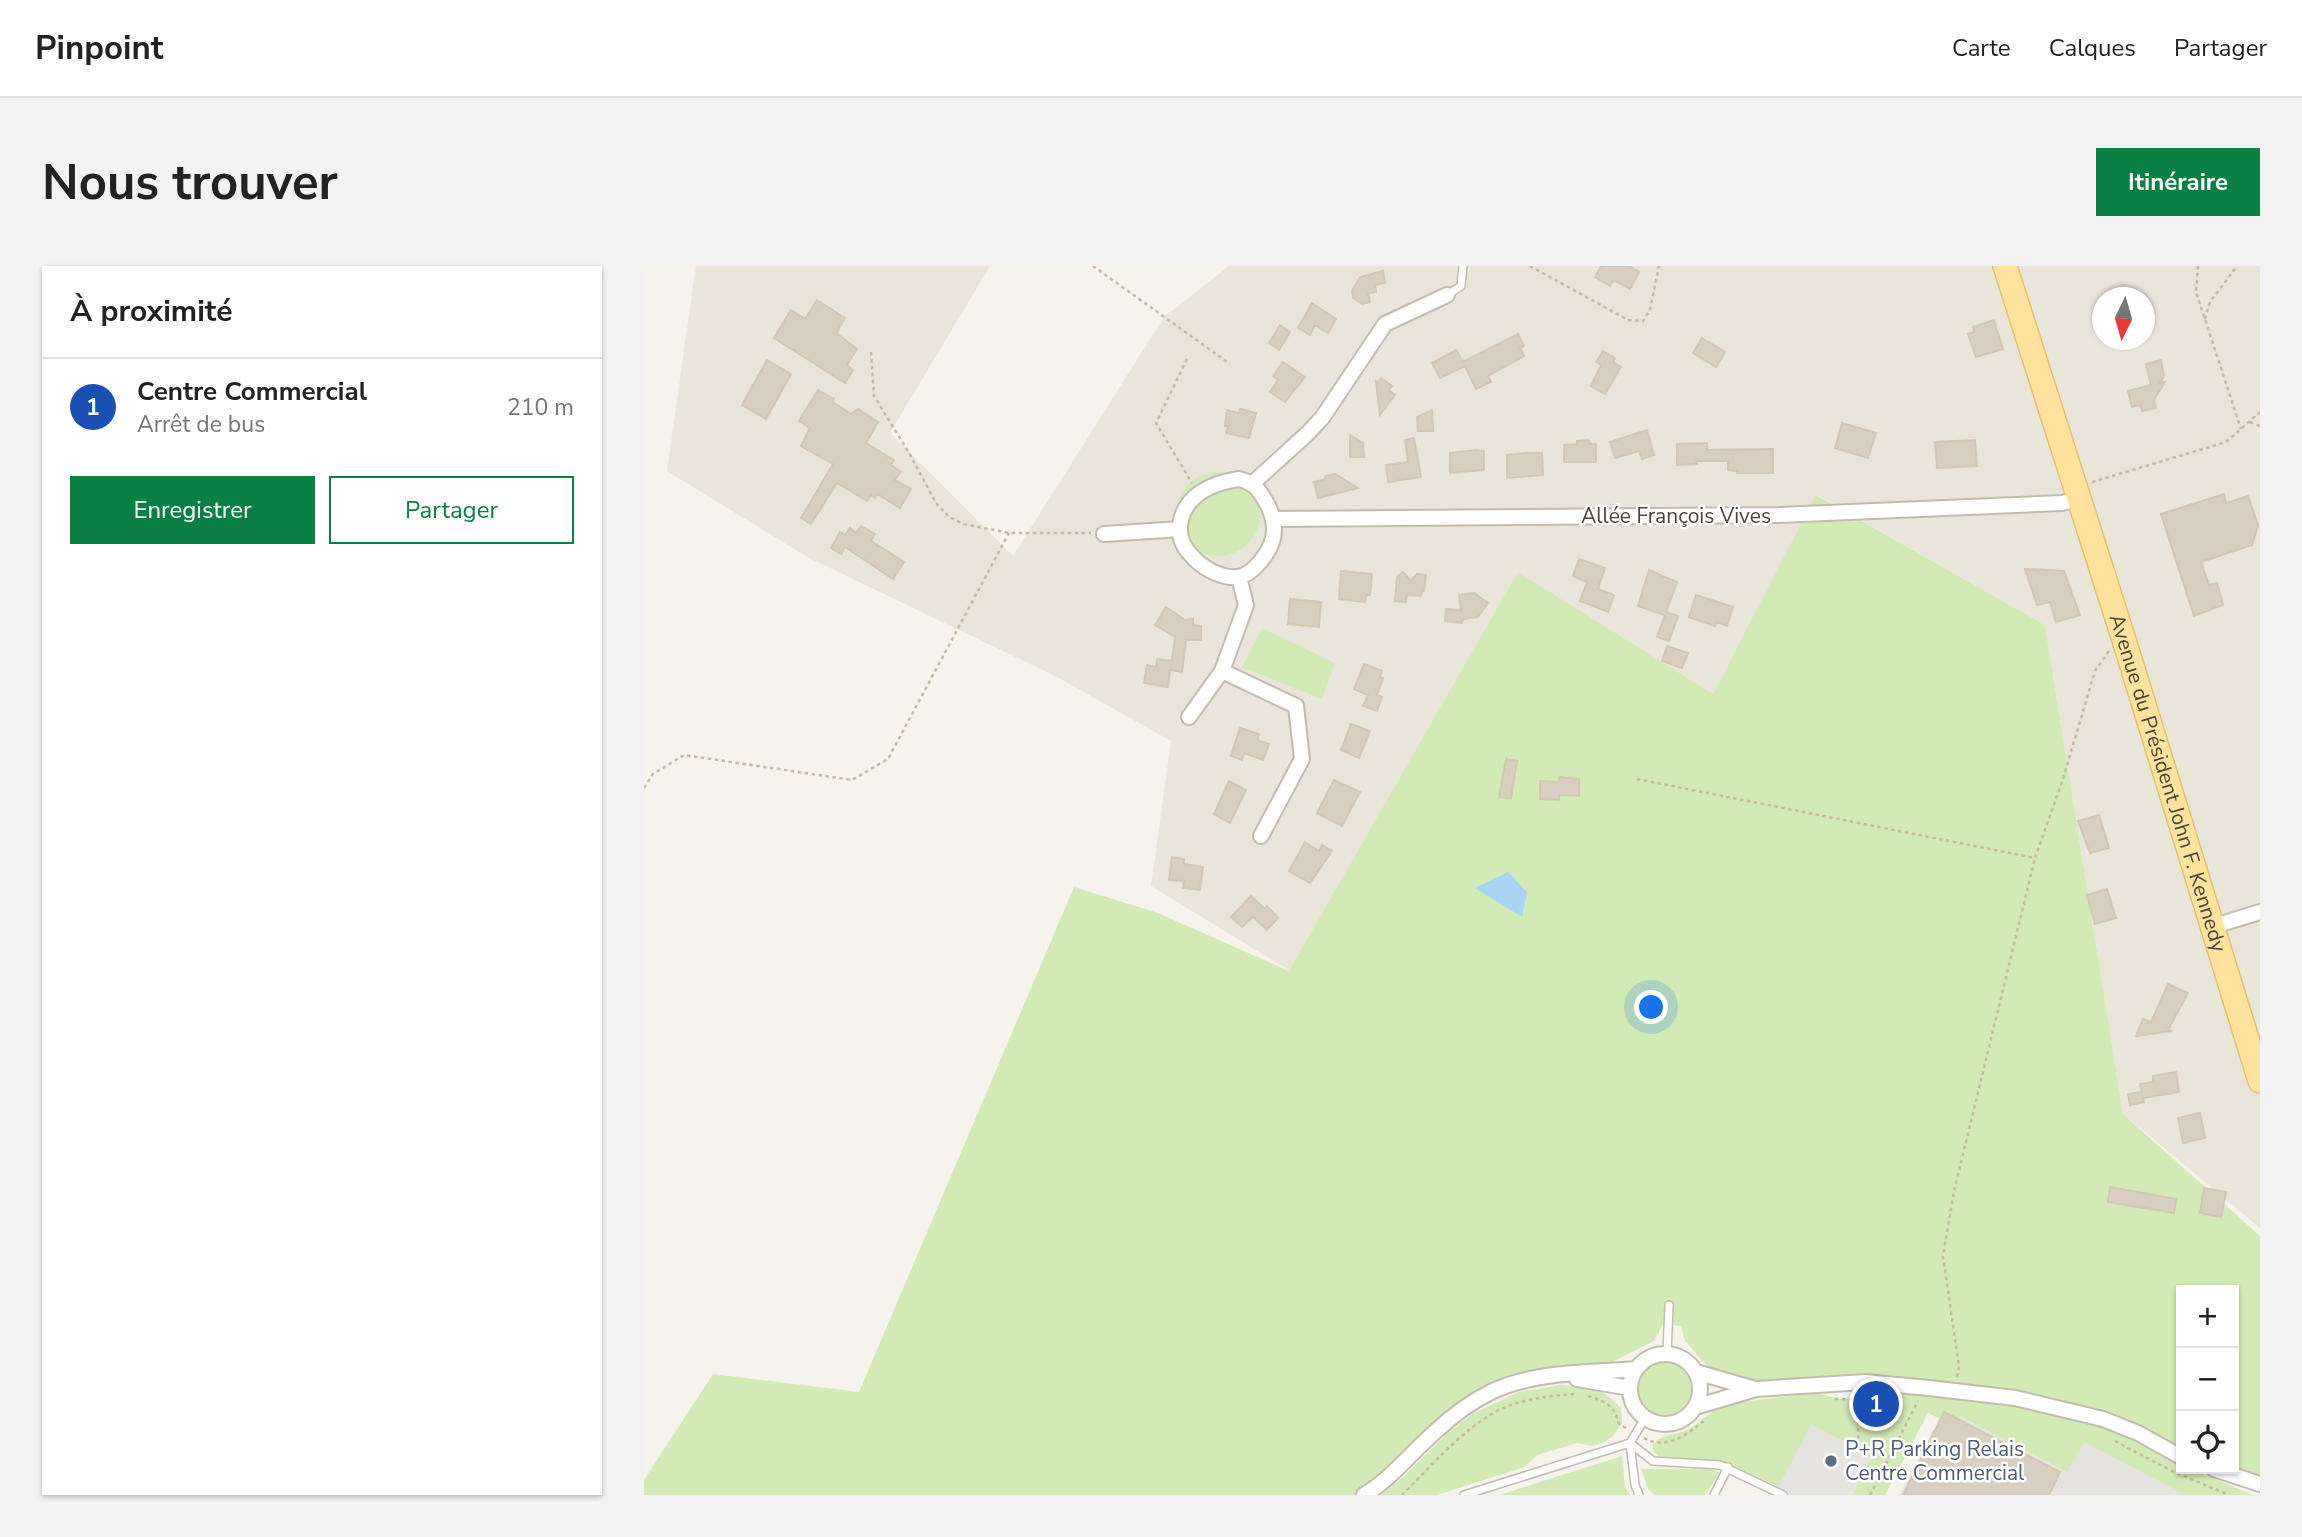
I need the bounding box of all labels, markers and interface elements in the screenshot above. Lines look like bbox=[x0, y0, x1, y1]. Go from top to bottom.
text: Pinpoint bbox=[35, 26, 163, 71]
text: Carte bbox=[1952, 32, 2011, 64]
text: Calques bbox=[2049, 32, 2136, 64]
text: Partager bbox=[2174, 32, 2267, 64]
button: Itinéraire bbox=[2096, 148, 2260, 216]
text: Nous trouver bbox=[42, 149, 338, 216]
north arrow bbox=[2092, 287, 2155, 350]
text: À proximité bbox=[70, 291, 232, 332]
text: Centre Commercial bbox=[137, 374, 367, 409]
text: 1 bbox=[86, 392, 100, 423]
text: 210 m bbox=[507, 392, 574, 423]
text: Arrêt de bus bbox=[137, 409, 265, 440]
button: Enregistrer bbox=[70, 476, 315, 544]
button: Partager bbox=[329, 476, 574, 544]
street label: Allée François Vives bbox=[1581, 502, 1771, 530]
street label: Avenue du Président John F. Kennedy bbox=[2103, 610, 2233, 956]
your location bbox=[1634, 990, 1668, 1024]
map controls bbox=[2176, 1285, 2239, 1474]
button: + bbox=[2176, 1285, 2239, 1348]
button: − bbox=[2176, 1348, 2239, 1411]
pin: 1 bbox=[1853, 1378, 1899, 1430]
button: locate bbox=[2176, 1411, 2239, 1474]
place label: P+R Parking Relais Centre Commercial bbox=[1845, 1435, 2025, 1487]
marker: P+R Parking Relais Centre Commercial bbox=[1823, 1453, 1839, 1469]

